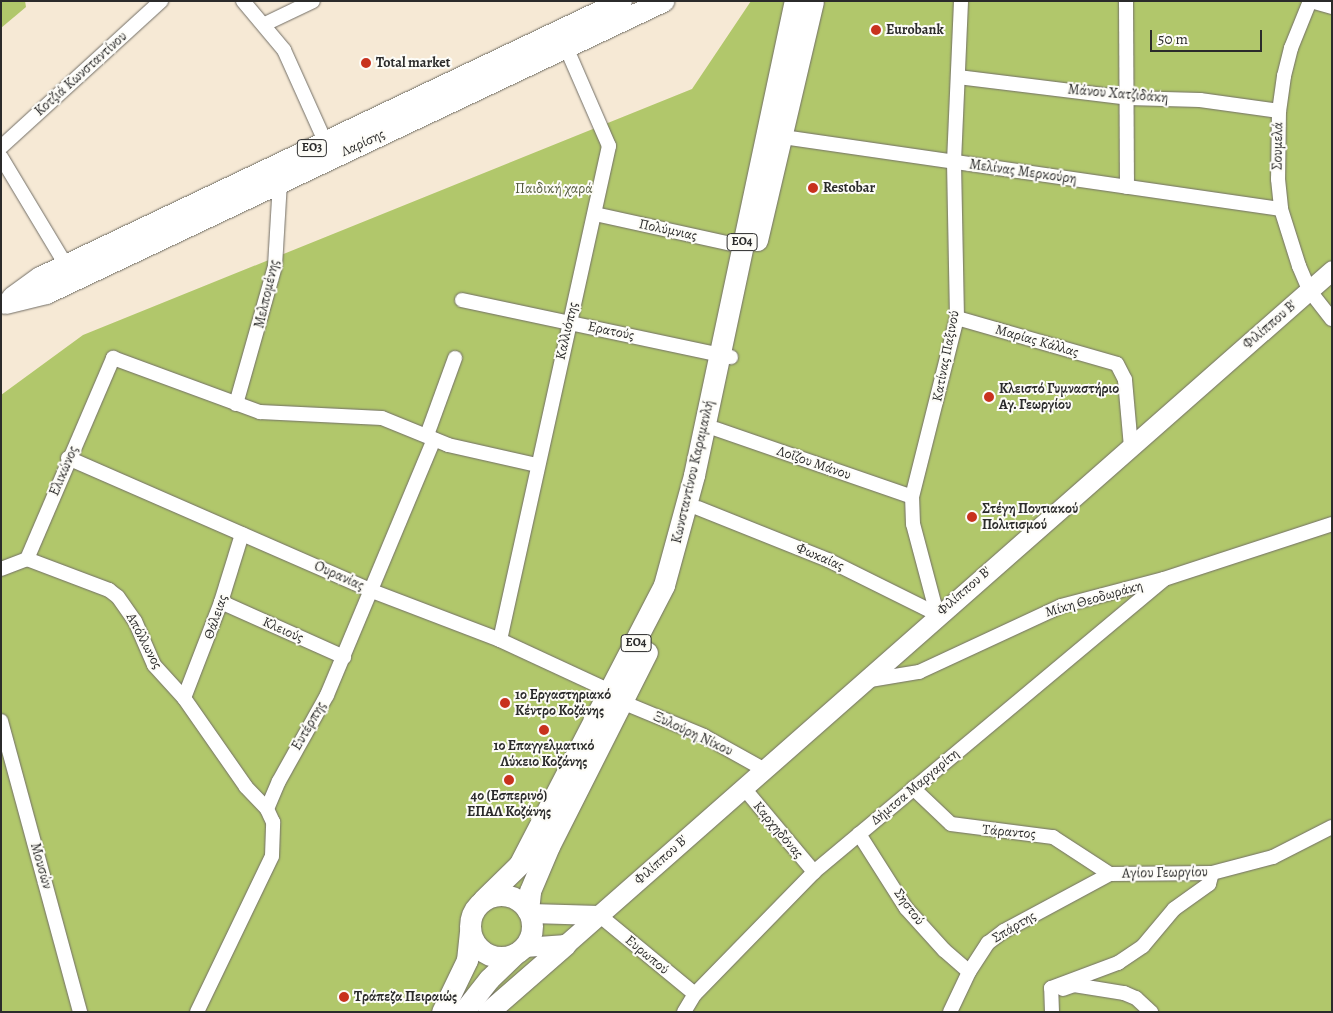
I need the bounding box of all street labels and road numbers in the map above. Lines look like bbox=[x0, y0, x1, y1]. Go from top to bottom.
street label: Κοτζιά Κωνσταντίνου bbox=[31, 28, 131, 120]
street label: Μάνου Χατζιδάκη bbox=[1067, 81, 1169, 107]
street label: Σουμελά bbox=[1269, 122, 1287, 170]
street label: Λαρίσης bbox=[339, 126, 387, 160]
road number: ΕΟ3 bbox=[296, 138, 328, 158]
street label: Μελίνας Μερκούρη bbox=[968, 156, 1078, 188]
street label: Πολύμνιας bbox=[637, 216, 699, 244]
road number: ΕΟ4 bbox=[726, 232, 758, 252]
street label: Μελπομένης bbox=[251, 258, 283, 330]
street label: Φιλίππου Β' bbox=[1240, 297, 1300, 353]
street label: Καλλιόπης bbox=[552, 300, 582, 362]
street label: Κατίνας Παξινού bbox=[929, 309, 963, 403]
street label: Ερατούς bbox=[586, 318, 636, 344]
street label: Μαρίας Κάλλας bbox=[993, 321, 1081, 361]
street label: Κωνσταντίνου Καραμανλή bbox=[668, 399, 718, 545]
street label: Λοΐζου Μάνου bbox=[775, 442, 853, 484]
street label: Ελικώνος bbox=[46, 444, 82, 498]
street label: Φωκαίας bbox=[794, 539, 846, 575]
street label: Ουρανίας bbox=[311, 558, 367, 594]
street label: Φιλίππου Β' bbox=[934, 563, 994, 619]
street label: Μίκη Θεοδωράκη bbox=[1043, 577, 1145, 621]
street label: Θάλειας bbox=[201, 593, 231, 641]
street label: Απόλλωνος bbox=[122, 610, 166, 672]
street label: Κλειούς bbox=[260, 614, 306, 646]
road number: ΕΟ4 bbox=[620, 634, 652, 652]
street label: Ευτέρπης bbox=[288, 699, 330, 753]
street label: Ξυλούρη Νίκου bbox=[651, 708, 735, 760]
street label: Δήμτσα Μαργαρίτη bbox=[868, 745, 962, 829]
street label: Καρχηδόνας bbox=[749, 798, 807, 862]
street label: Τάραντος bbox=[982, 821, 1036, 843]
street label: Φιλίππου Β' bbox=[631, 832, 691, 888]
street label: Μουσών bbox=[26, 841, 56, 891]
street label: Αγίου Γεωργίου bbox=[1122, 864, 1208, 882]
street label: Σηστού bbox=[890, 885, 928, 929]
street label: Σπάρτης bbox=[989, 907, 1039, 947]
street label: Ευρωπού bbox=[622, 932, 672, 978]

